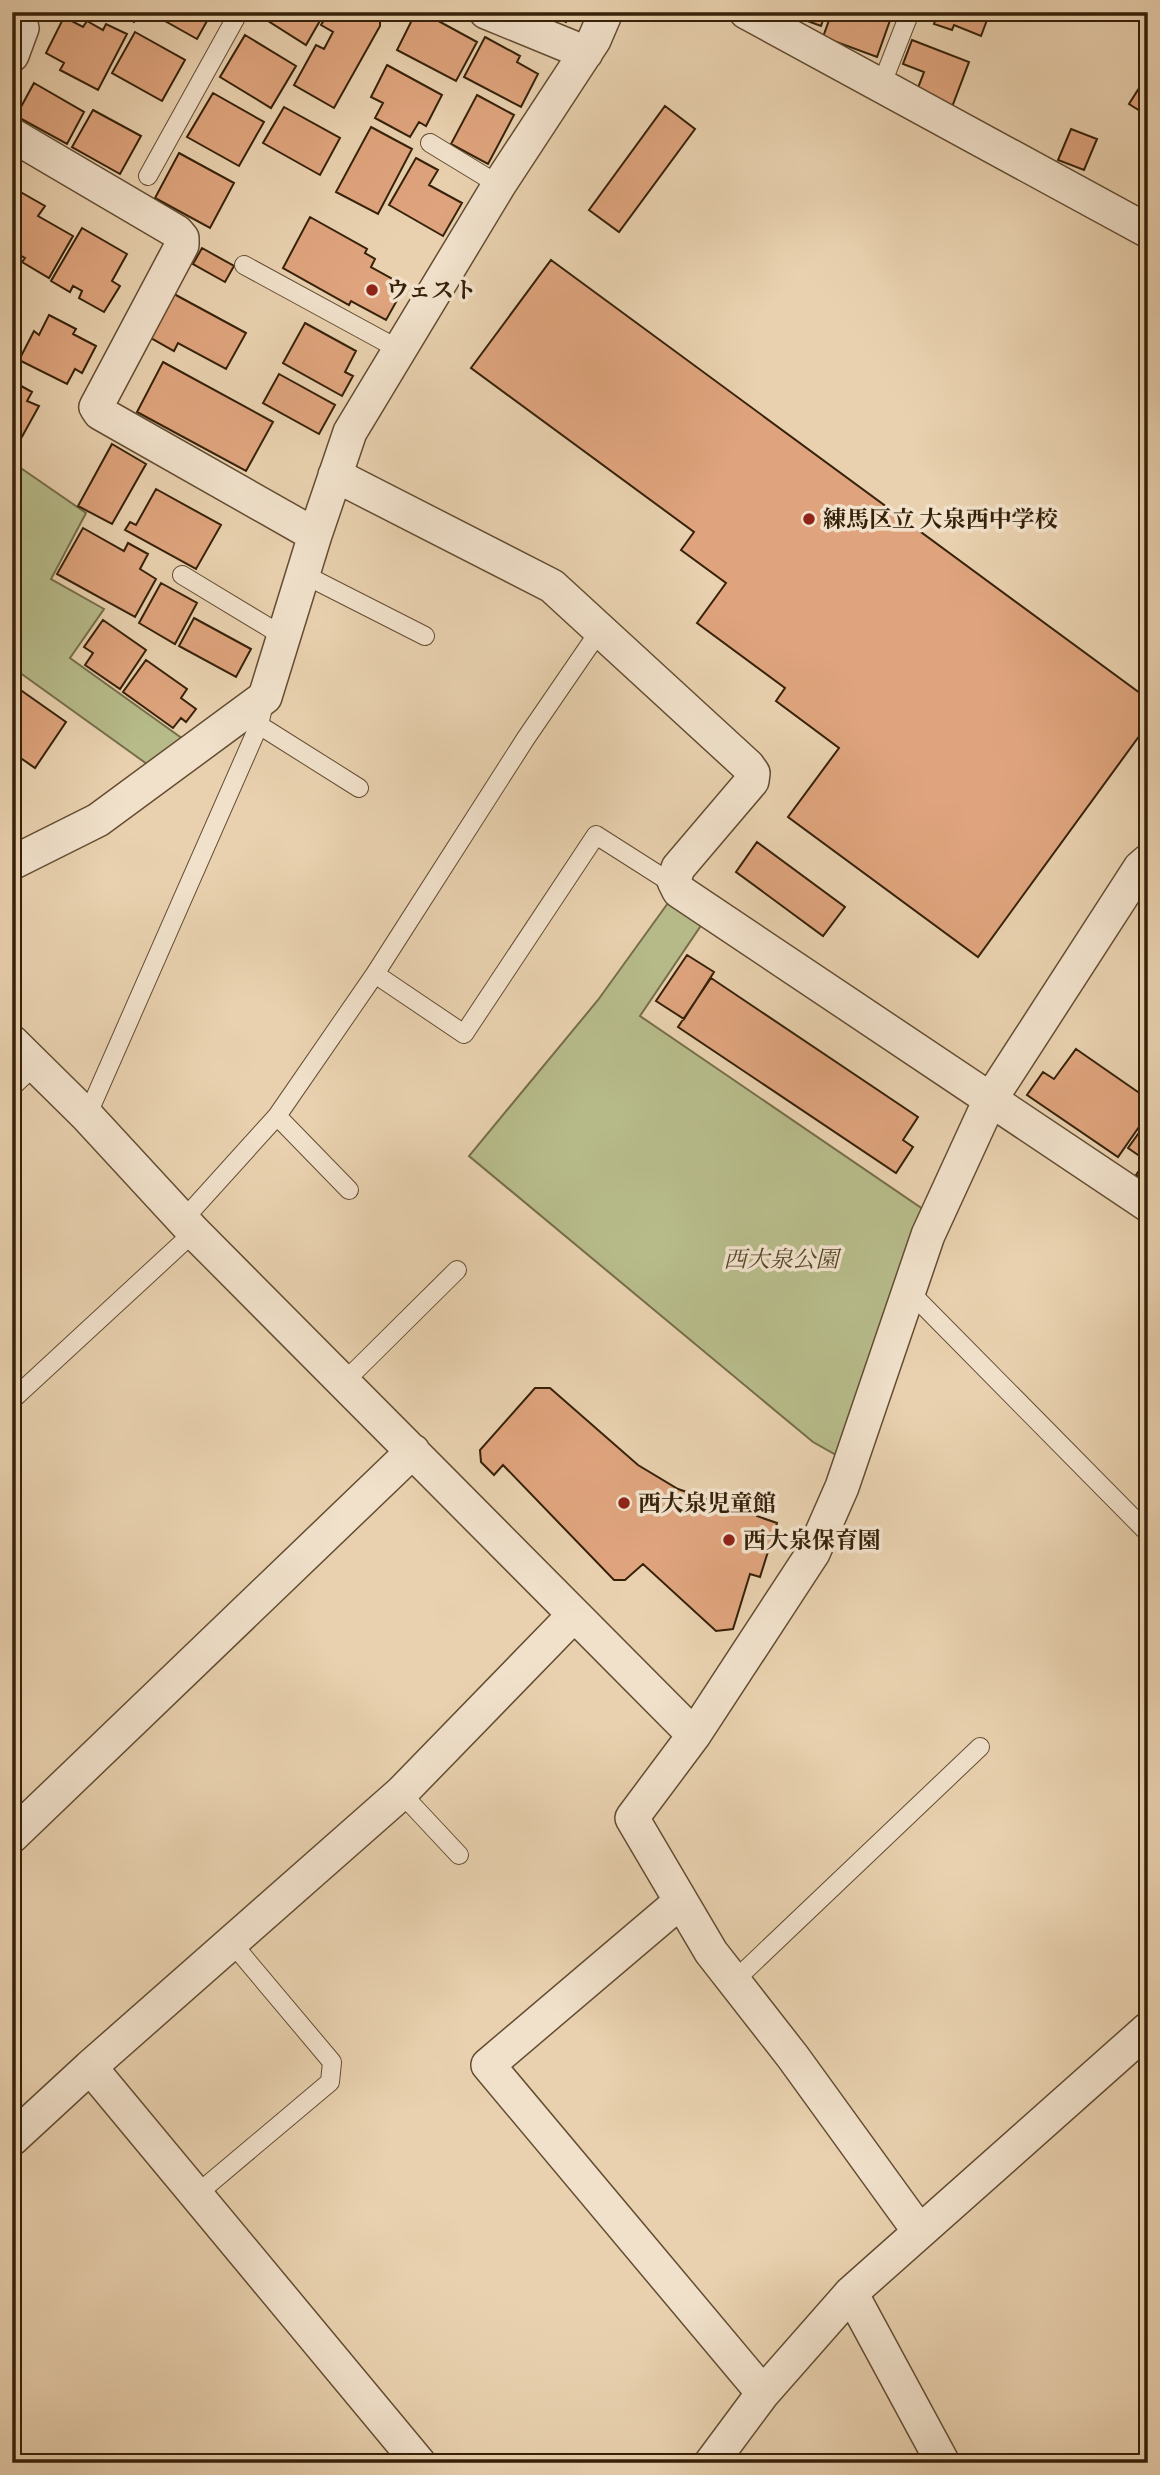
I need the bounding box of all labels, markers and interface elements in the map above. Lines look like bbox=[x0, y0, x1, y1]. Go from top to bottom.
place label: ウェスト bbox=[386, 276, 477, 305]
marker: ウェスト bbox=[364, 282, 380, 298]
place label: 練馬区立 大泉西中学校 bbox=[823, 505, 1058, 534]
marker: 練馬区立 大泉西中学校 bbox=[801, 511, 817, 527]
park label: 西大泉公園 bbox=[724, 1245, 843, 1274]
place label: 西大泉児童館 bbox=[638, 1489, 776, 1518]
marker: 西大泉児童館 bbox=[616, 1495, 632, 1511]
place label: 西大泉保育園 bbox=[743, 1526, 881, 1555]
marker: 西大泉保育園 bbox=[721, 1532, 737, 1548]

